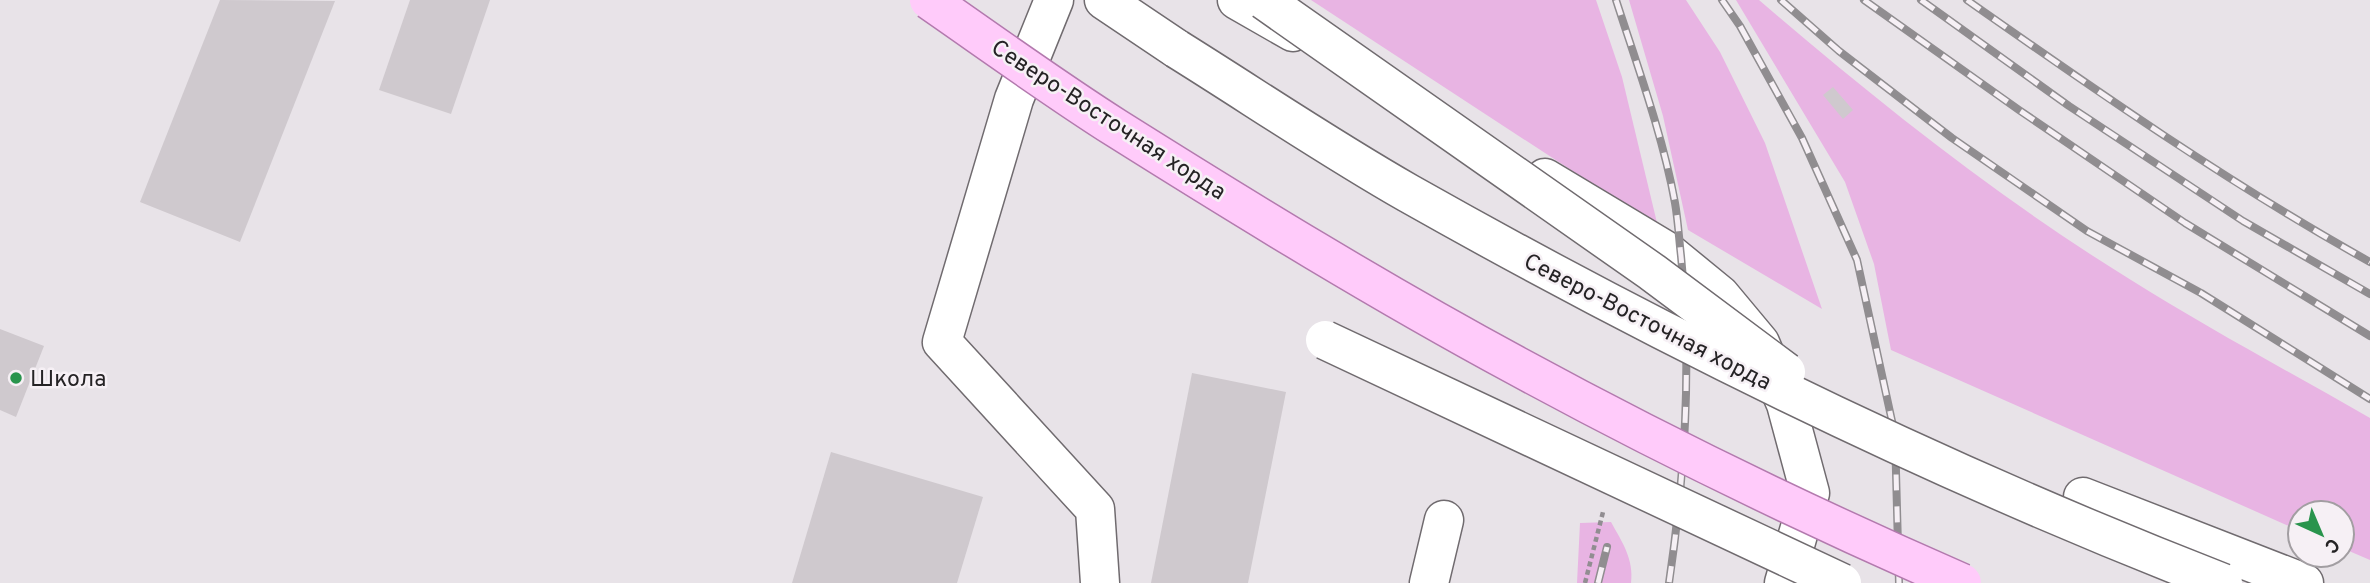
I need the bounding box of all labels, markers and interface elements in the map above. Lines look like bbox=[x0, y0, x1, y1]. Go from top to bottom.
street label: Северо-Восточная хорда bbox=[985, 34, 1231, 208]
street label: Северо-Восточная хорда bbox=[1518, 248, 1776, 398]
place label: Школа bbox=[30, 366, 106, 395]
marker: Школа bbox=[8, 370, 24, 386]
north arrow bbox=[2286, 499, 2356, 569]
text: С bbox=[2319, 532, 2344, 558]

